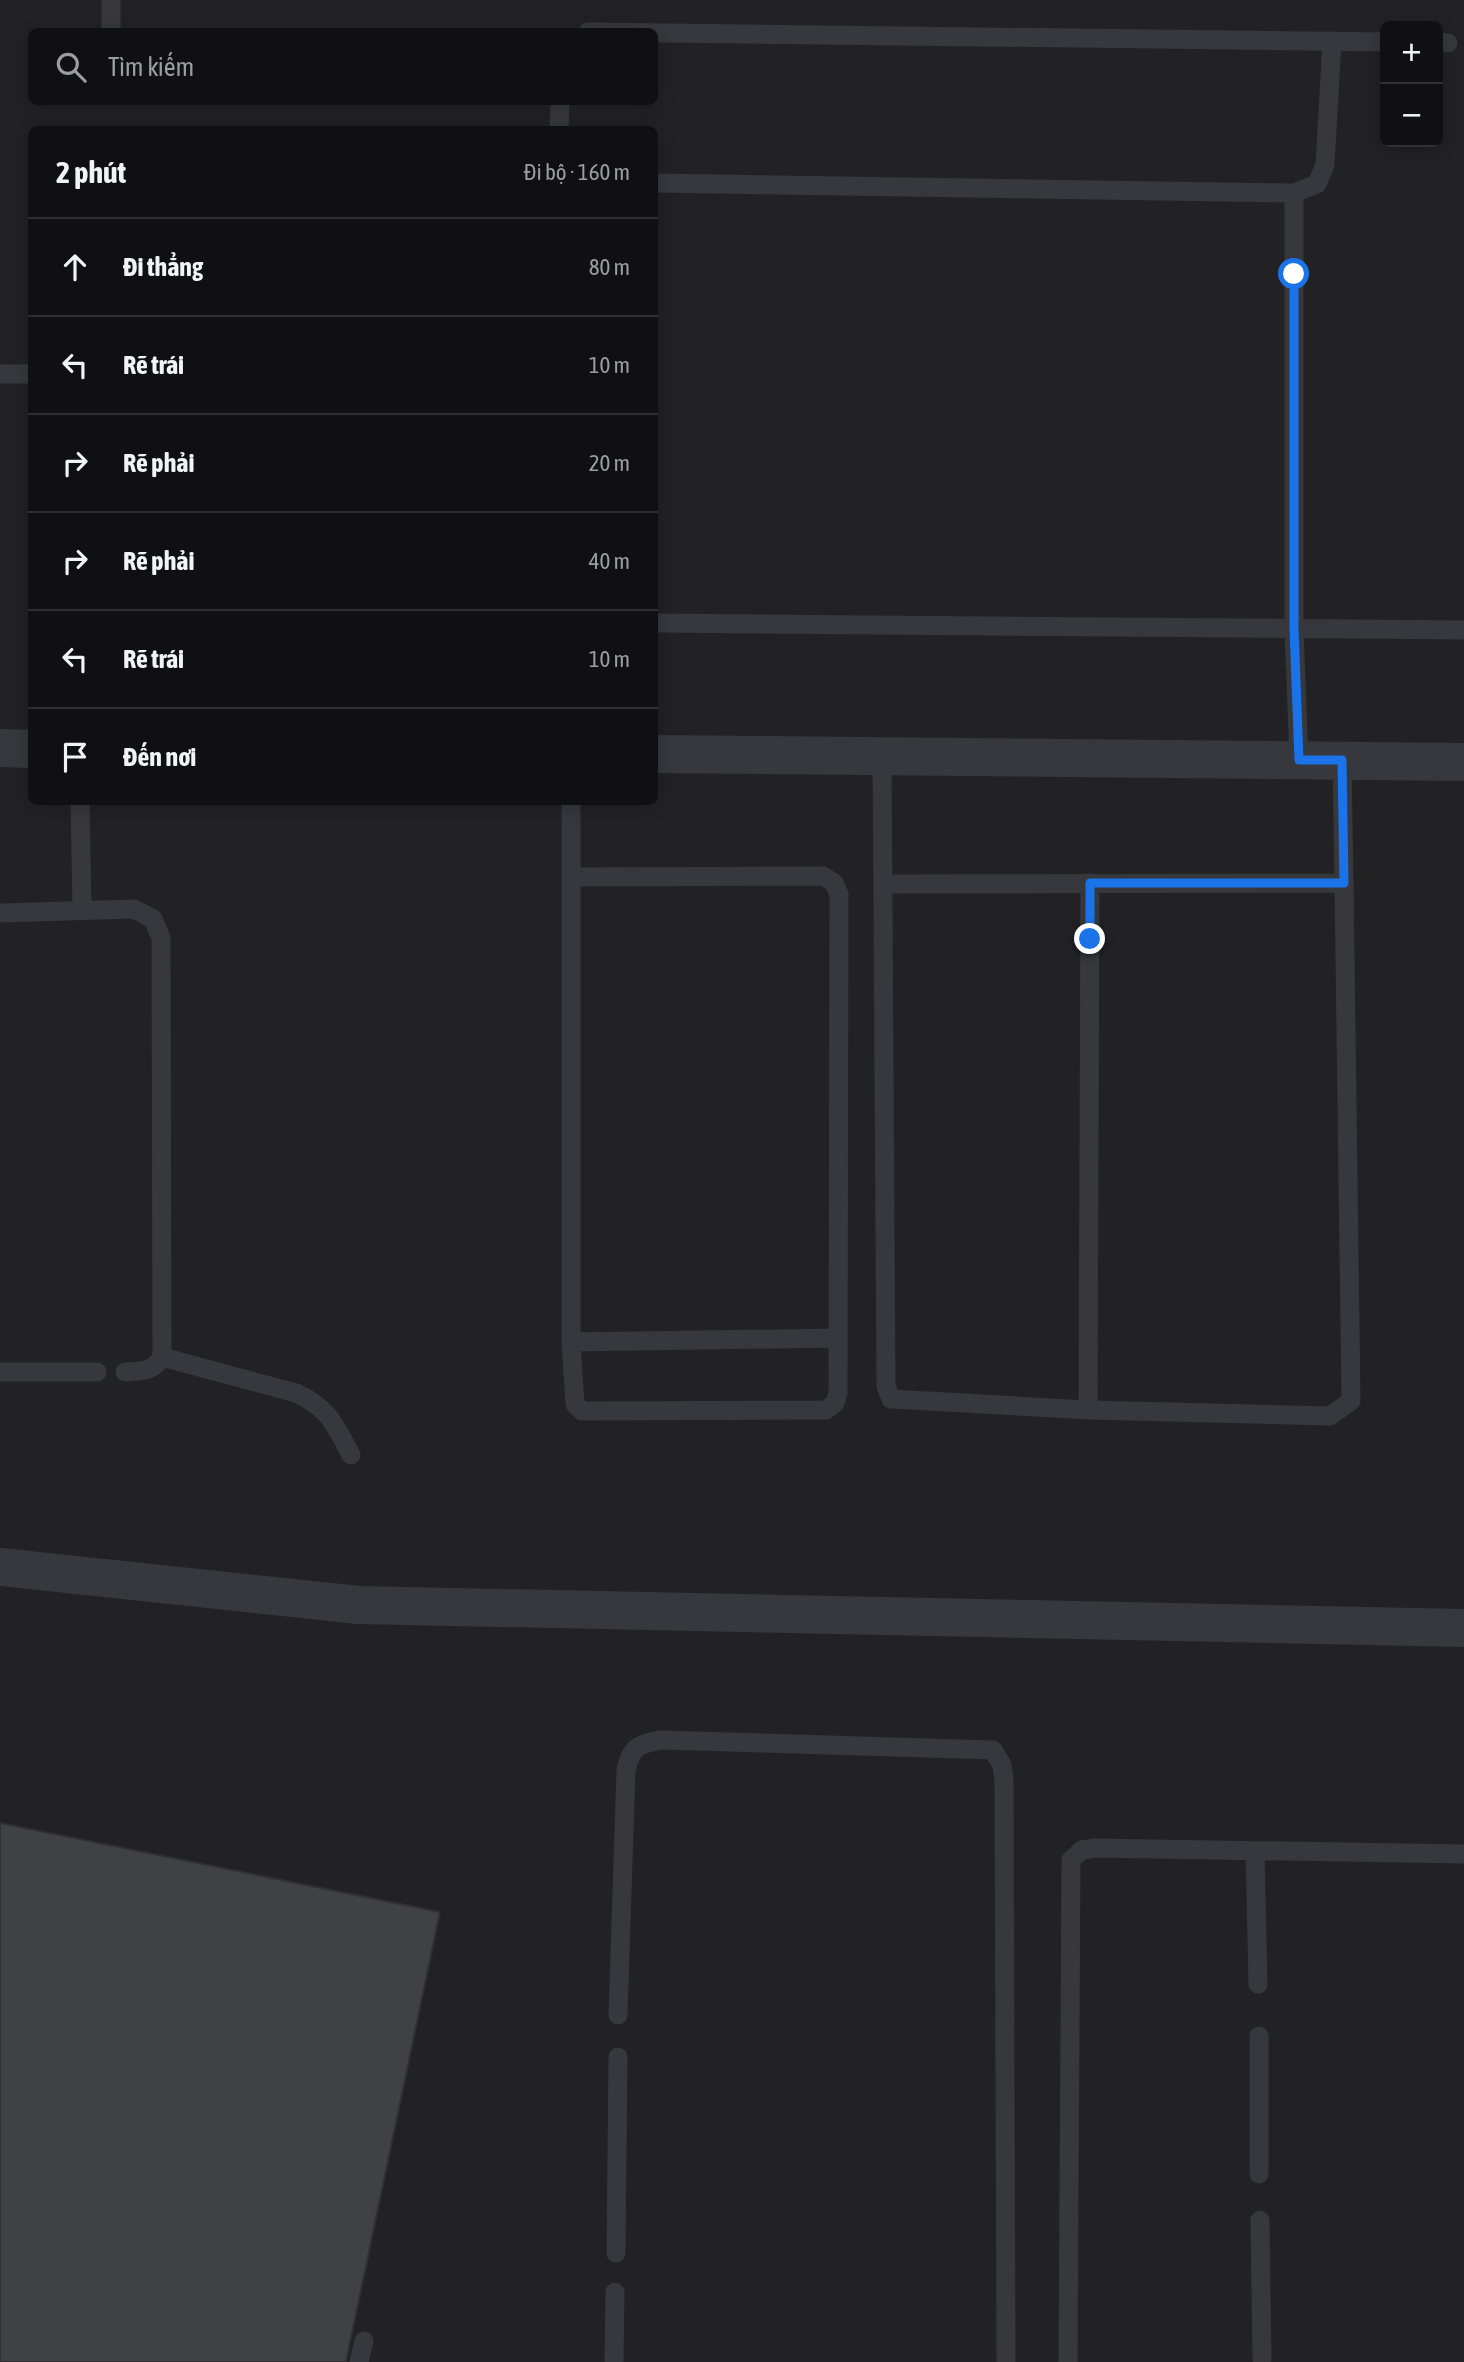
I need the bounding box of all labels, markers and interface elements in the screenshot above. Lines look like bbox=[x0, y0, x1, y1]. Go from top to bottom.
map controls bbox=[1380, 21, 1443, 147]
button: + bbox=[1380, 21, 1443, 84]
search box bbox=[28, 28, 658, 105]
icon: search bbox=[52, 48, 90, 86]
text: Tìm kiếm bbox=[108, 52, 194, 82]
button: − bbox=[1380, 84, 1443, 147]
text: 2 phút bbox=[56, 155, 126, 189]
text: Đi bộ · 160 m bbox=[524, 159, 630, 185]
icon: ahead bbox=[56, 248, 94, 286]
text: Đi thẳng bbox=[123, 252, 203, 282]
text: 80 m bbox=[589, 254, 630, 280]
route start bbox=[1278, 258, 1309, 289]
icon: left bbox=[56, 346, 94, 384]
text: Rẽ trái bbox=[123, 350, 184, 380]
text: 10 m bbox=[589, 352, 630, 378]
icon: right bbox=[56, 444, 94, 482]
text: Rẽ phải bbox=[123, 448, 194, 478]
text: 20 m bbox=[589, 450, 630, 476]
icon: right bbox=[56, 542, 94, 580]
text: Rẽ phải bbox=[123, 546, 194, 576]
text: 40 m bbox=[589, 548, 630, 574]
icon: left bbox=[56, 640, 94, 678]
text: Rẽ trái bbox=[123, 644, 184, 674]
text: 10 m bbox=[589, 646, 630, 672]
icon: arrive bbox=[56, 738, 94, 776]
text: Đến nơi bbox=[123, 742, 196, 772]
route end bbox=[1074, 923, 1105, 954]

